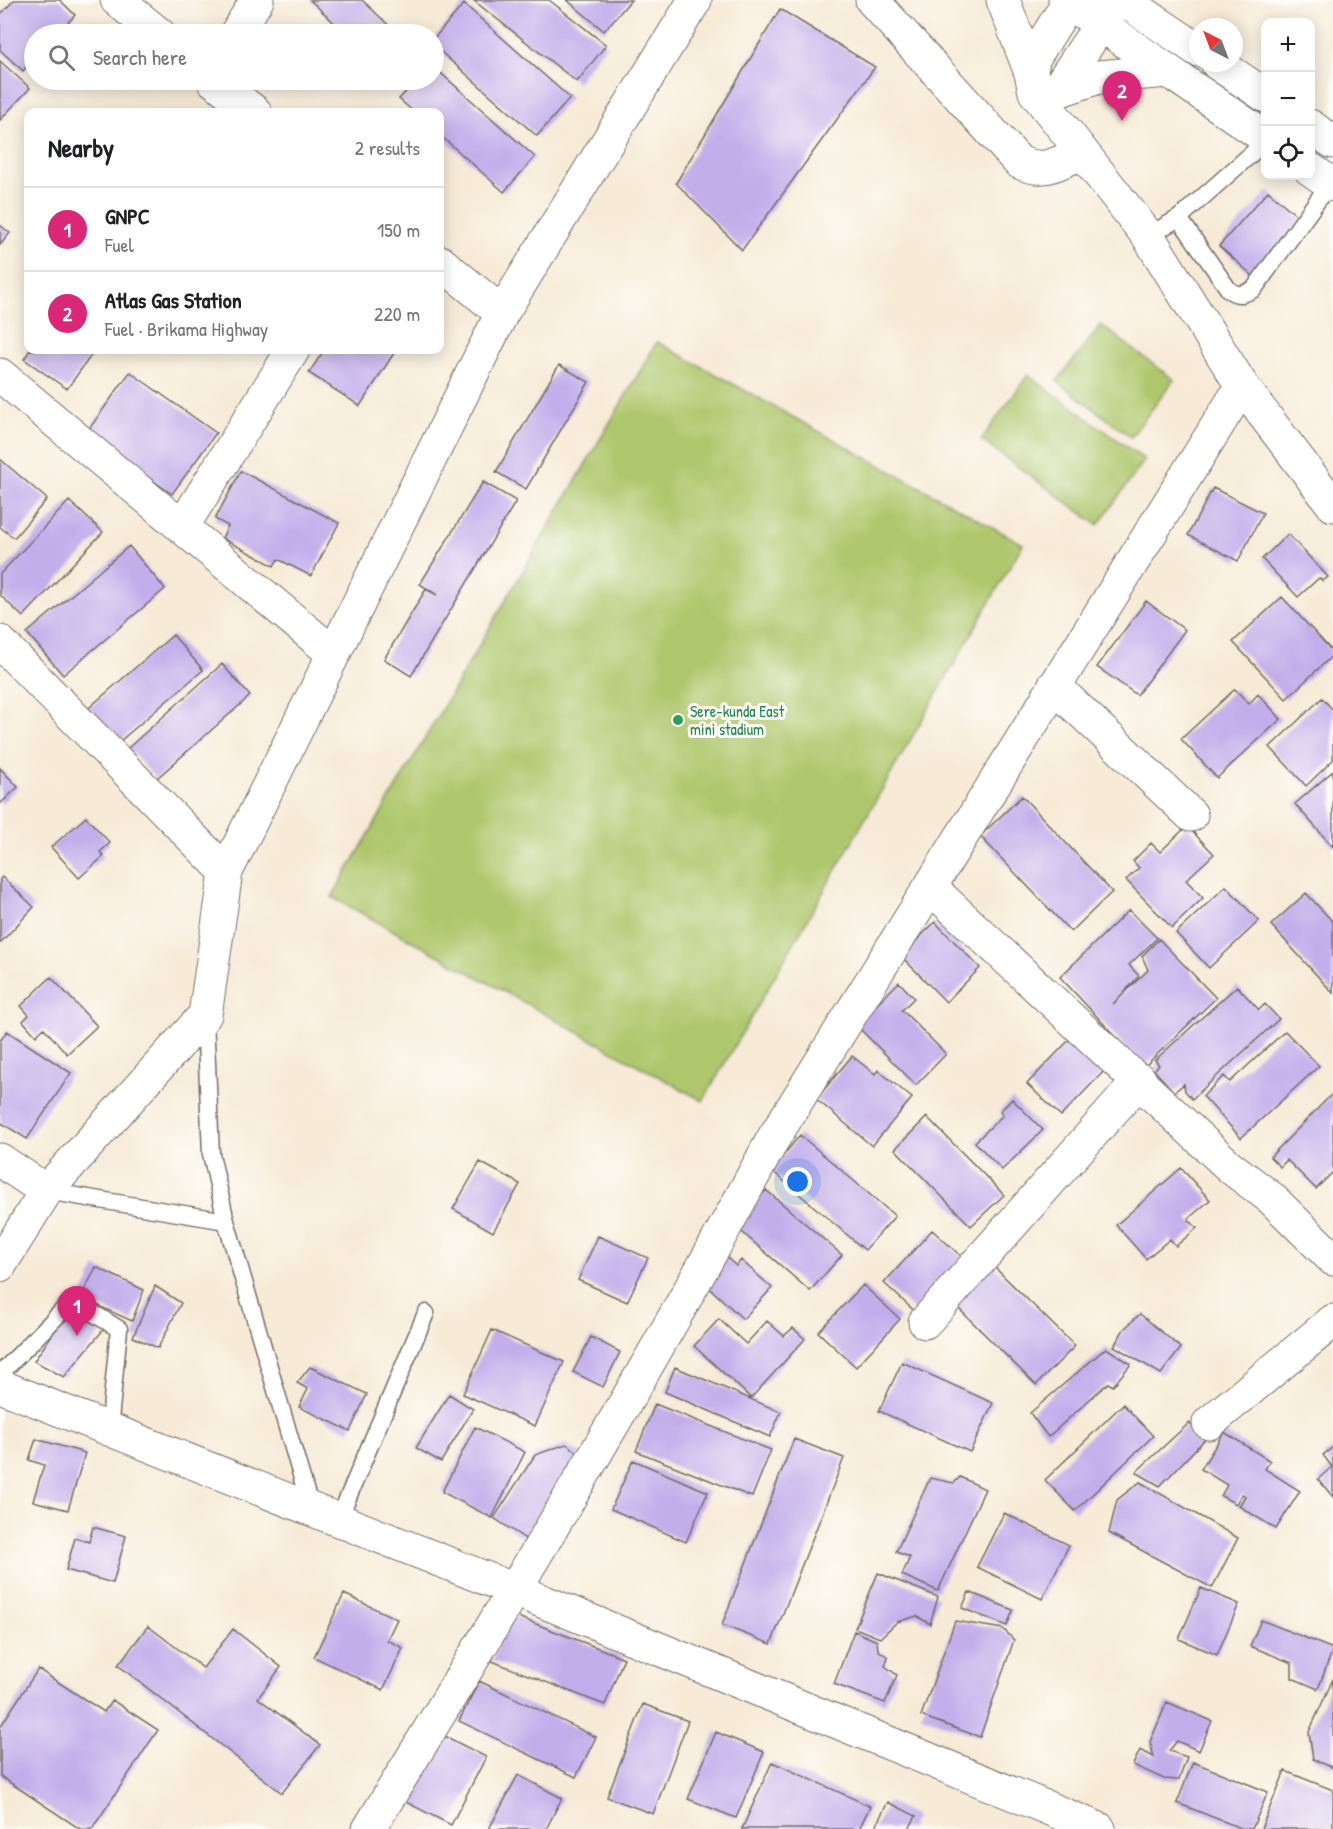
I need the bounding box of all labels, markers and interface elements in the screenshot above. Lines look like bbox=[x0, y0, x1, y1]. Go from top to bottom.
north arrow bbox=[1189, 18, 1243, 72]
map controls bbox=[1261, 18, 1315, 180]
button: + bbox=[1261, 18, 1315, 72]
search box bbox=[24, 24, 444, 90]
icon: search bbox=[45, 41, 78, 74]
text: Search here bbox=[93, 42, 187, 72]
pin: 2 bbox=[1102, 72, 1142, 121]
button: − bbox=[1261, 72, 1315, 126]
button: locate bbox=[1261, 126, 1315, 180]
text: Nearby bbox=[48, 130, 114, 165]
text: 2 results bbox=[355, 134, 420, 161]
text: GNPC bbox=[105, 201, 150, 231]
text: 1 bbox=[64, 216, 71, 243]
text: 150 m bbox=[377, 216, 420, 243]
text: Fuel bbox=[105, 231, 134, 258]
text: Atlas Gas Station bbox=[105, 285, 242, 315]
text: 2 bbox=[63, 300, 72, 327]
text: 220 m bbox=[374, 300, 420, 327]
text: Fuel · Brikama Highway bbox=[105, 315, 268, 342]
place label: Sere-kunda East mini stadium bbox=[690, 700, 785, 740]
marker: Sere-kunda East mini stadium bbox=[671, 713, 685, 727]
your location bbox=[783, 1167, 812, 1196]
pin: 1 bbox=[58, 1286, 97, 1336]

